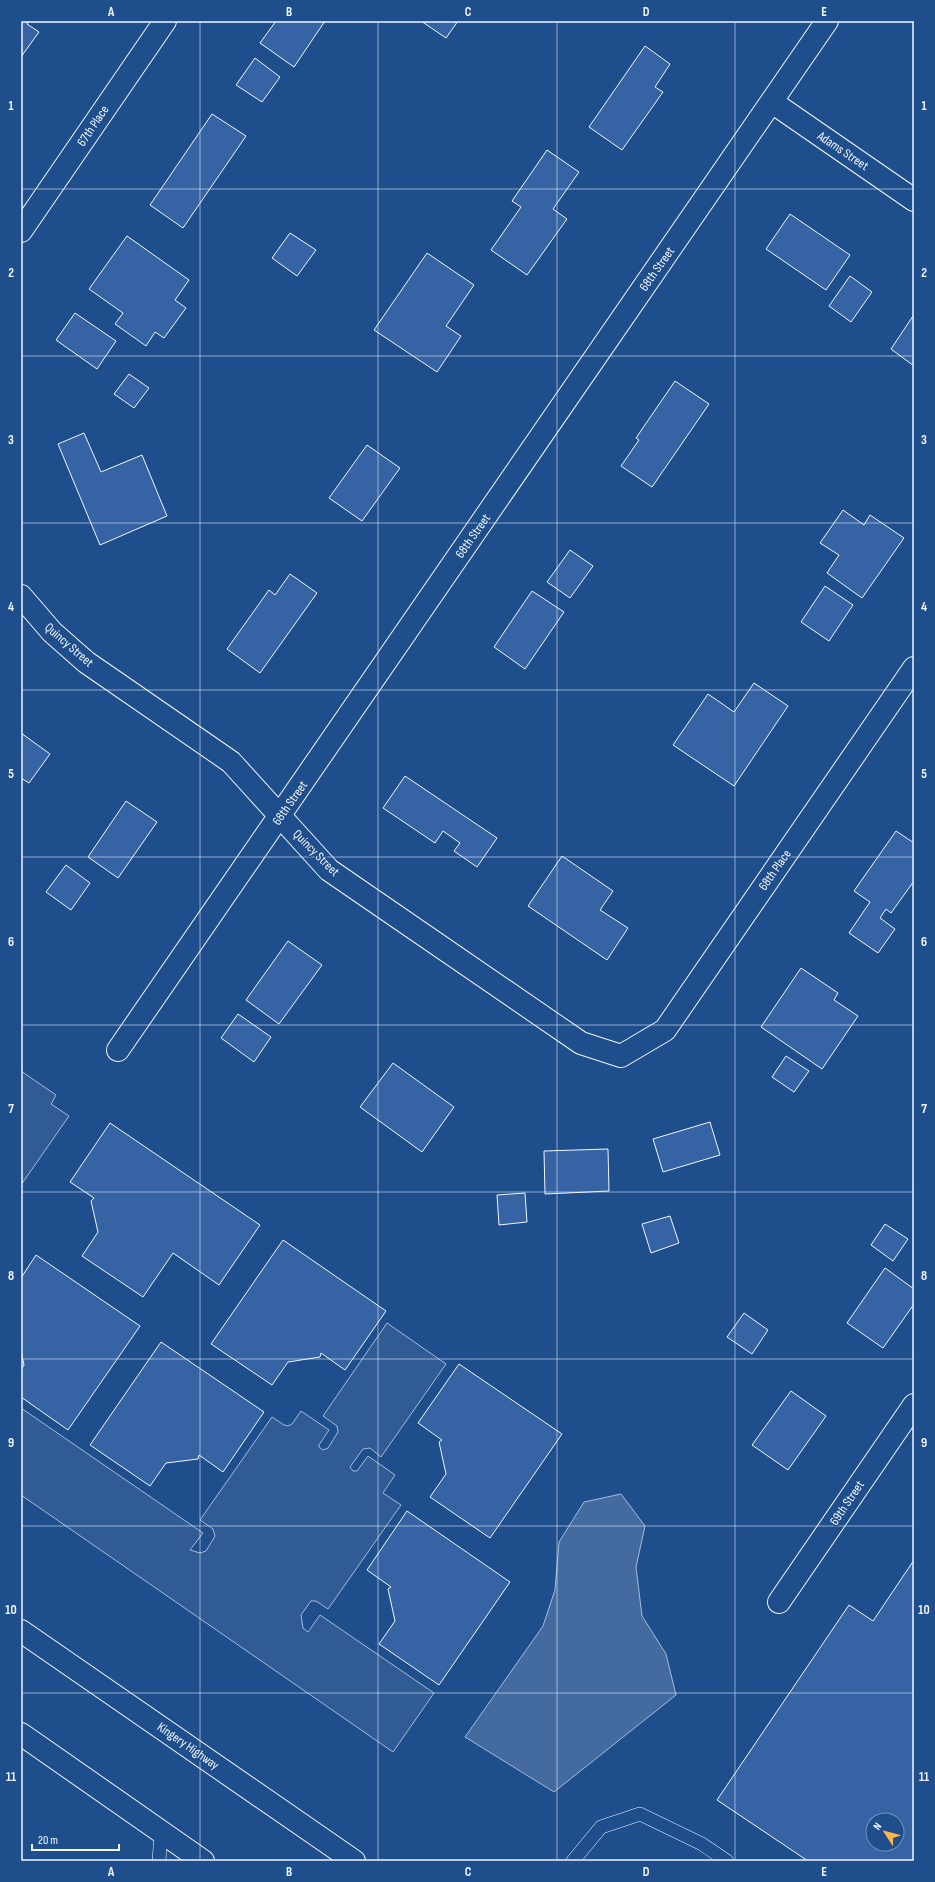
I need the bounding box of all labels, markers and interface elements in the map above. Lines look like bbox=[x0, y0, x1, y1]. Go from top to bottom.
text: A bbox=[107, 4, 115, 20]
text: B bbox=[286, 4, 292, 20]
text: C bbox=[465, 4, 472, 20]
text: D bbox=[643, 4, 650, 20]
text: E bbox=[821, 4, 827, 20]
text: 1 bbox=[8, 98, 14, 114]
text: 1 bbox=[921, 98, 927, 114]
street label: 67th Place bbox=[74, 103, 112, 149]
street label: Adams Street bbox=[814, 128, 872, 174]
street label: 68th Street bbox=[636, 244, 678, 294]
text: 2 bbox=[8, 265, 14, 281]
text: 2 bbox=[921, 265, 927, 281]
text: 3 bbox=[8, 432, 14, 448]
text: 3 bbox=[921, 432, 927, 448]
street label: 68th Street bbox=[452, 511, 494, 561]
text: 4 bbox=[8, 599, 14, 615]
text: 4 bbox=[921, 599, 927, 615]
street label: Quincy Street bbox=[41, 619, 97, 671]
text: 5 bbox=[8, 766, 14, 782]
text: 5 bbox=[921, 766, 927, 782]
street label: 68th Street bbox=[269, 778, 311, 828]
street label: Quincy Street bbox=[289, 826, 343, 880]
street label: 68th Place bbox=[755, 846, 795, 894]
text: 6 bbox=[8, 934, 14, 950]
text: 6 bbox=[921, 934, 927, 950]
text: 7 bbox=[8, 1101, 14, 1117]
text: 7 bbox=[921, 1101, 927, 1117]
text: 8 bbox=[8, 1268, 14, 1284]
text: 8 bbox=[921, 1268, 927, 1284]
text: 9 bbox=[8, 1435, 14, 1451]
text: 9 bbox=[921, 1435, 927, 1451]
street label: 69th Street bbox=[826, 1478, 868, 1528]
text: 10 bbox=[5, 1602, 17, 1618]
text: 10 bbox=[918, 1602, 930, 1618]
street label: Kingery Highway bbox=[154, 1719, 222, 1773]
text: 11 bbox=[6, 1769, 16, 1785]
text: 11 bbox=[919, 1769, 929, 1785]
north arrow bbox=[865, 1812, 905, 1852]
text: N bbox=[870, 1820, 884, 1833]
scale bar bbox=[32, 1826, 119, 1852]
text: 20 m bbox=[38, 1833, 58, 1848]
text: A bbox=[107, 1864, 115, 1880]
text: B bbox=[286, 1864, 292, 1880]
text: C bbox=[465, 1864, 472, 1880]
text: D bbox=[643, 1864, 650, 1880]
text: E bbox=[821, 1864, 827, 1880]

